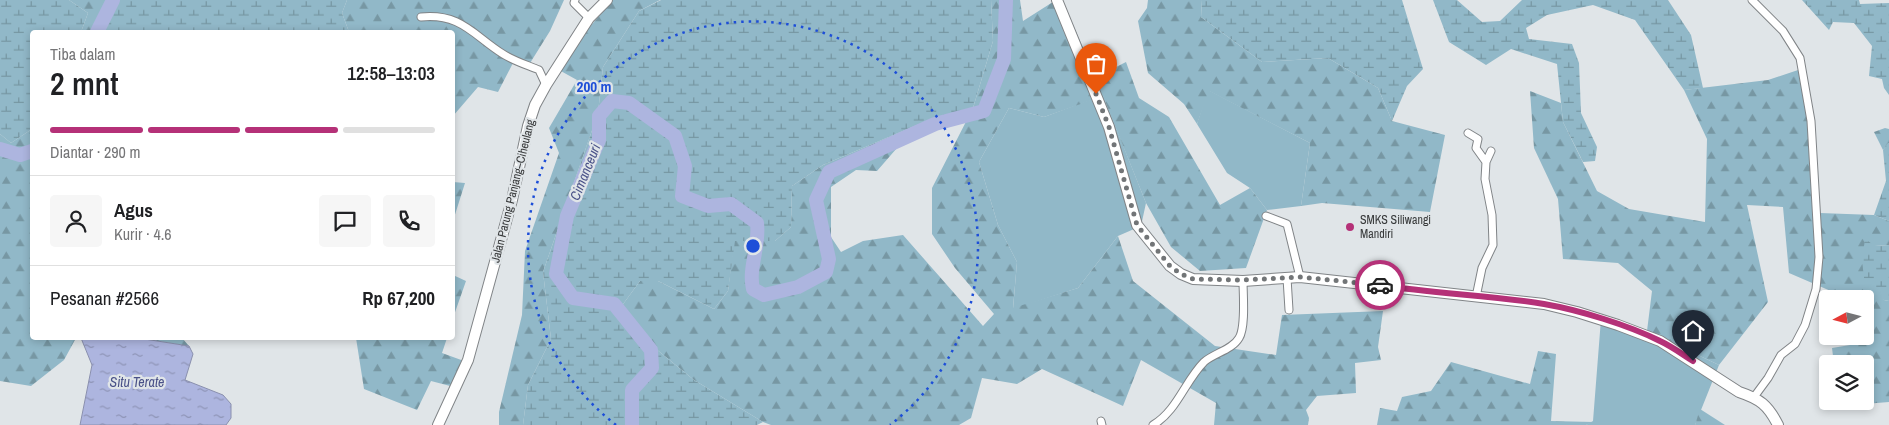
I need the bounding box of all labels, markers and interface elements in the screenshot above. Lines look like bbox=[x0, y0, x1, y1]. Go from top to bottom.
text: Tiba dalam bbox=[50, 43, 115, 65]
pin bbox=[1075, 43, 1117, 94]
icon: bag bbox=[1082, 50, 1110, 78]
text: 12:58–13:03 bbox=[347, 60, 435, 86]
text: 2 mnt bbox=[50, 62, 119, 105]
text: 200 m bbox=[577, 76, 611, 97]
street label: Jalan Parung Panjang–Ciheulang bbox=[487, 117, 539, 264]
water label: Cimanceuri bbox=[566, 140, 605, 203]
text: Diantar · 290 m bbox=[50, 141, 140, 163]
button: person bbox=[50, 195, 102, 247]
button: chat bbox=[319, 195, 371, 247]
button: phone bbox=[383, 195, 435, 247]
text: Agus bbox=[114, 197, 153, 223]
place label: SMKS Siliwangi Mandiri bbox=[1360, 212, 1431, 242]
marker: SMKS Siliwangi Mandiri bbox=[1344, 221, 1356, 233]
text: Kurir · 4.6 bbox=[114, 223, 172, 245]
centre of rings bbox=[744, 237, 762, 255]
courier bbox=[1355, 260, 1405, 310]
icon: car bbox=[1366, 271, 1394, 299]
text: Pesanan #2566 bbox=[50, 285, 159, 311]
text: Rp 67,200 bbox=[362, 285, 435, 311]
north arrow bbox=[1819, 290, 1874, 345]
map controls bbox=[1819, 290, 1874, 410]
pin bbox=[1672, 310, 1714, 361]
icon: home bbox=[1679, 317, 1707, 345]
button: layers bbox=[1819, 355, 1874, 410]
water label: Situ Terate bbox=[110, 373, 165, 391]

